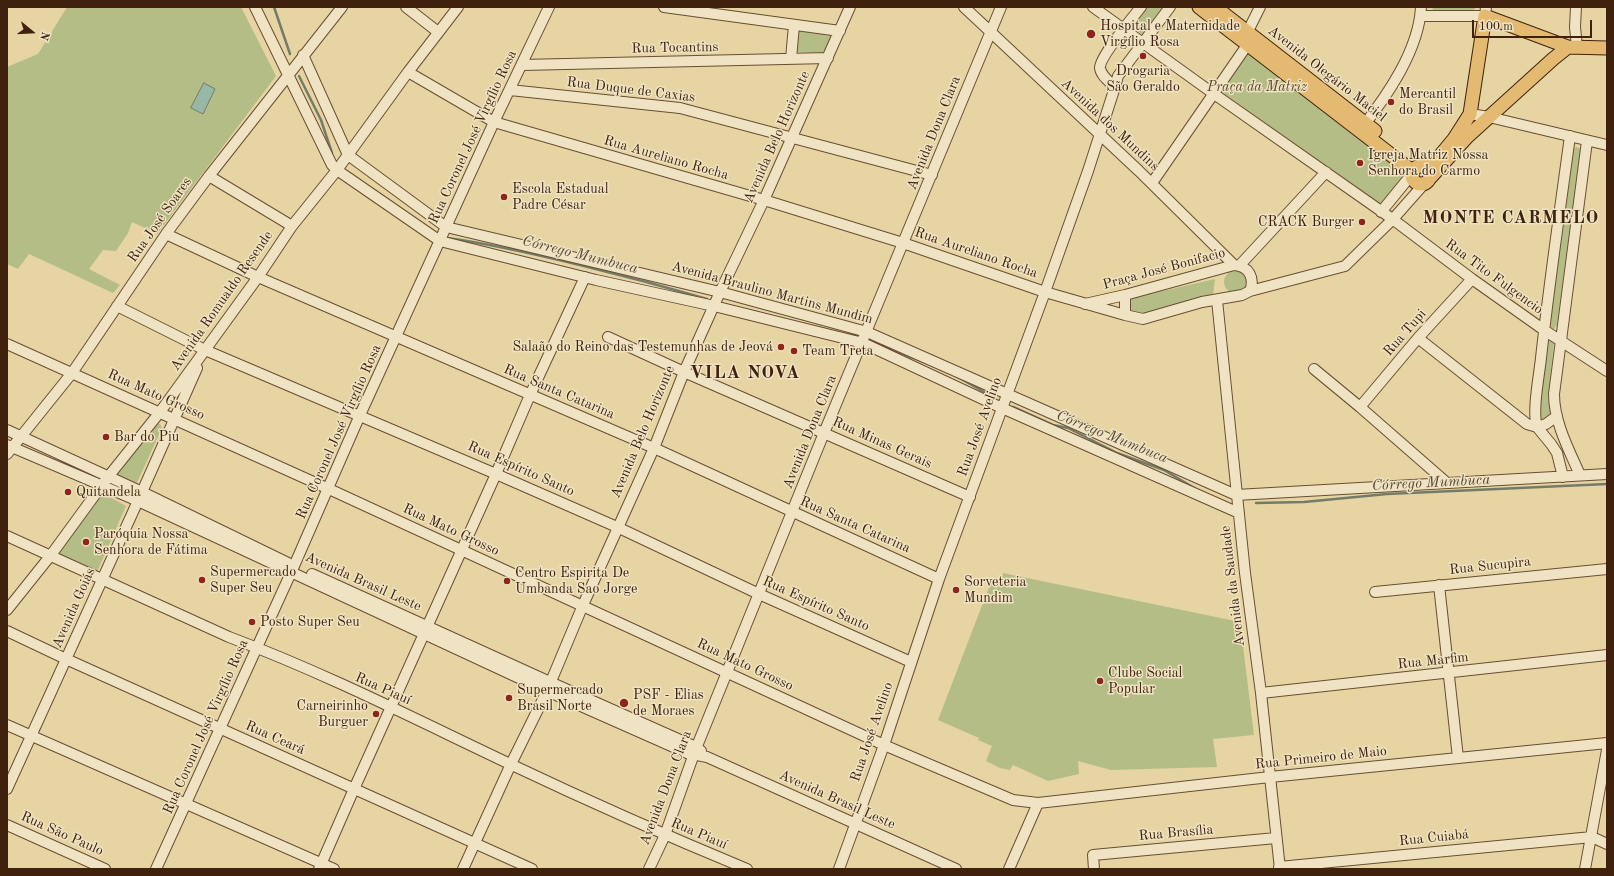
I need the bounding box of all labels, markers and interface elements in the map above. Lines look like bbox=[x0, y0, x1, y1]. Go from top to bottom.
north arrow bbox=[12, 12, 52, 52]
scale bar bbox=[1474, 12, 1594, 38]
place label: Hospital e Maternidade Virgílio Rosa bbox=[1100, 18, 1240, 50]
text: 100 m bbox=[1479, 21, 1513, 33]
street label: Avenida Olegário Maciel bbox=[1264, 22, 1390, 126]
marker: Hospital e Maternidade Virgílio Rosa bbox=[1085, 28, 1097, 40]
text: N bbox=[37, 30, 50, 42]
street label: Rua Tocantins bbox=[631, 39, 719, 57]
street label: Rua Coronel José Virgílio Rosa bbox=[425, 48, 521, 226]
marker: Drogaria São Geraldo bbox=[1138, 51, 1148, 61]
place label: Drogaria São Geraldo bbox=[1106, 63, 1180, 96]
street label: Avenida Belo Horizonte bbox=[740, 68, 814, 206]
street label: Rua Duque de Caxias bbox=[566, 74, 696, 106]
street label: Avenida Dona Clara bbox=[903, 74, 965, 192]
street label: Avenida dos Mundins bbox=[1057, 75, 1163, 175]
park label: Praça da Matriz bbox=[1207, 79, 1307, 95]
place label: Mercantil do Brasil bbox=[1399, 86, 1456, 118]
marker: Mercantil do Brasil bbox=[1386, 97, 1396, 107]
street label: Rua Aureliano Rocha bbox=[602, 132, 730, 184]
place label: Igreja Matriz Nossa Senhora do Carmo bbox=[1368, 147, 1489, 180]
marker: Igreja Matriz Nossa Senhora do Carmo bbox=[1355, 158, 1365, 168]
street label: Rua José Soares bbox=[124, 174, 196, 266]
place label: Escola Estadual Padre César bbox=[512, 181, 608, 214]
marker: Escola Estadual Padre César bbox=[499, 192, 509, 202]
district label: MONTE CARMELO bbox=[1423, 207, 1599, 229]
place label: CRACK Burger bbox=[1258, 214, 1354, 230]
marker: CRACK Burger bbox=[1357, 217, 1367, 227]
street label: Rua Aureliano Rocha bbox=[912, 224, 1040, 282]
street label: Avenida Romualdo Resende bbox=[167, 228, 277, 374]
water label: Córrego Mumbuca bbox=[520, 232, 640, 278]
street label: Rua Tito Fulgencio bbox=[1442, 236, 1546, 318]
street label: Praça José Bonifacio bbox=[1101, 245, 1227, 293]
street label: Avenida Braulino Martins Mundim bbox=[669, 258, 875, 328]
street label: Rua Tupi bbox=[1380, 306, 1430, 360]
place label: Salaão do Reino das Testemunhas de Jeová bbox=[512, 339, 773, 355]
street label: Rua Coronel José Virgílio Rosa bbox=[293, 342, 385, 522]
marker: Salaão do Reino das Testemunhas de Jeová bbox=[776, 342, 786, 352]
place label: Team Treta bbox=[802, 343, 873, 359]
marker: Team Treta bbox=[789, 346, 799, 356]
street label: Rua Santa Catarina bbox=[501, 361, 617, 423]
district label: VILA NOVA bbox=[690, 362, 800, 384]
street label: Avenida Belo Horizonte bbox=[607, 363, 679, 501]
street label: Rua Mato Grosso bbox=[105, 366, 207, 424]
street label: Avenida Dona Clara bbox=[779, 373, 841, 491]
street label: Rua José Avelino bbox=[954, 375, 1006, 479]
water label: Córrego Mumbuca bbox=[1054, 406, 1170, 468]
street label: Rua Minas Gerais bbox=[830, 413, 934, 473]
place label: Bar do Piu bbox=[114, 429, 179, 445]
marker: Bar do Piu bbox=[101, 432, 111, 442]
street label: Rua Espírito Santo bbox=[465, 438, 577, 500]
water label: Córrego Mumbuca bbox=[1371, 471, 1491, 495]
place label: Quitandela bbox=[76, 484, 141, 500]
marker: Quitandela bbox=[63, 487, 73, 497]
street label: Rua Santa Catarina bbox=[797, 493, 913, 557]
street label: Rua Mato Grosso bbox=[400, 500, 502, 560]
street label: Avenida da Saudade bbox=[1217, 525, 1249, 647]
place label: Paróquia Nossa Senhora de Fátima bbox=[94, 526, 208, 558]
marker: Paróquia Nossa Senhora de Fátima bbox=[81, 537, 91, 547]
street label: Avenida Brasil Leste bbox=[302, 549, 424, 615]
street label: Rua Sucupira bbox=[1448, 553, 1532, 579]
place label: Supermercado Super Seu bbox=[210, 564, 296, 596]
street label: Avenida Goiás bbox=[49, 565, 99, 651]
place label: Centro Espirita De Umbanda Sao Jorge bbox=[515, 565, 638, 598]
street label: Rua Espírito Santo bbox=[760, 573, 872, 635]
place label: Sorveteria Mundim bbox=[964, 574, 1026, 606]
marker: Supermercado Super Seu bbox=[197, 575, 207, 585]
marker: Centro Espirita De Umbanda Sao Jorge bbox=[502, 576, 512, 586]
marker: Sorveteria Mundim bbox=[951, 585, 961, 595]
place label: Posto Super Seu bbox=[260, 614, 360, 630]
marker: Posto Super Seu bbox=[247, 617, 257, 627]
street label: Rua Mato Grosso bbox=[694, 635, 796, 695]
street label: Rua Coronel José Virgílio Rosa bbox=[160, 637, 252, 817]
street label: Rua Marfim bbox=[1397, 649, 1469, 673]
place label: Clube Social Popular bbox=[1108, 665, 1182, 698]
street label: Rua Piauí bbox=[352, 669, 414, 709]
marker: Clube Social Popular bbox=[1095, 676, 1105, 686]
street label: Rua José Avelino bbox=[847, 680, 897, 784]
place label: Supermercado Brasil Norte bbox=[517, 682, 603, 714]
place label: PSF - Elias de Moraes bbox=[633, 687, 704, 720]
marker: Supermercado Brasil Norte bbox=[504, 693, 514, 703]
marker: PSF - Elias de Moraes bbox=[618, 697, 630, 709]
place label: Carneirinho Burguer bbox=[297, 698, 368, 730]
marker: Carneirinho Burguer bbox=[371, 709, 381, 719]
street label: Rua Ceará bbox=[242, 717, 308, 759]
street label: Avenida Dona Clara bbox=[636, 728, 696, 848]
street label: Rua Primeiro de Maio bbox=[1254, 743, 1388, 773]
street label: Avenida Brasil Leste bbox=[776, 767, 898, 833]
street label: Rua São Paulo bbox=[18, 808, 106, 860]
street label: Rua Piauí bbox=[668, 815, 730, 853]
street label: Rua Brasília bbox=[1138, 821, 1214, 845]
street label: Rua Cuiabá bbox=[1398, 826, 1470, 850]

